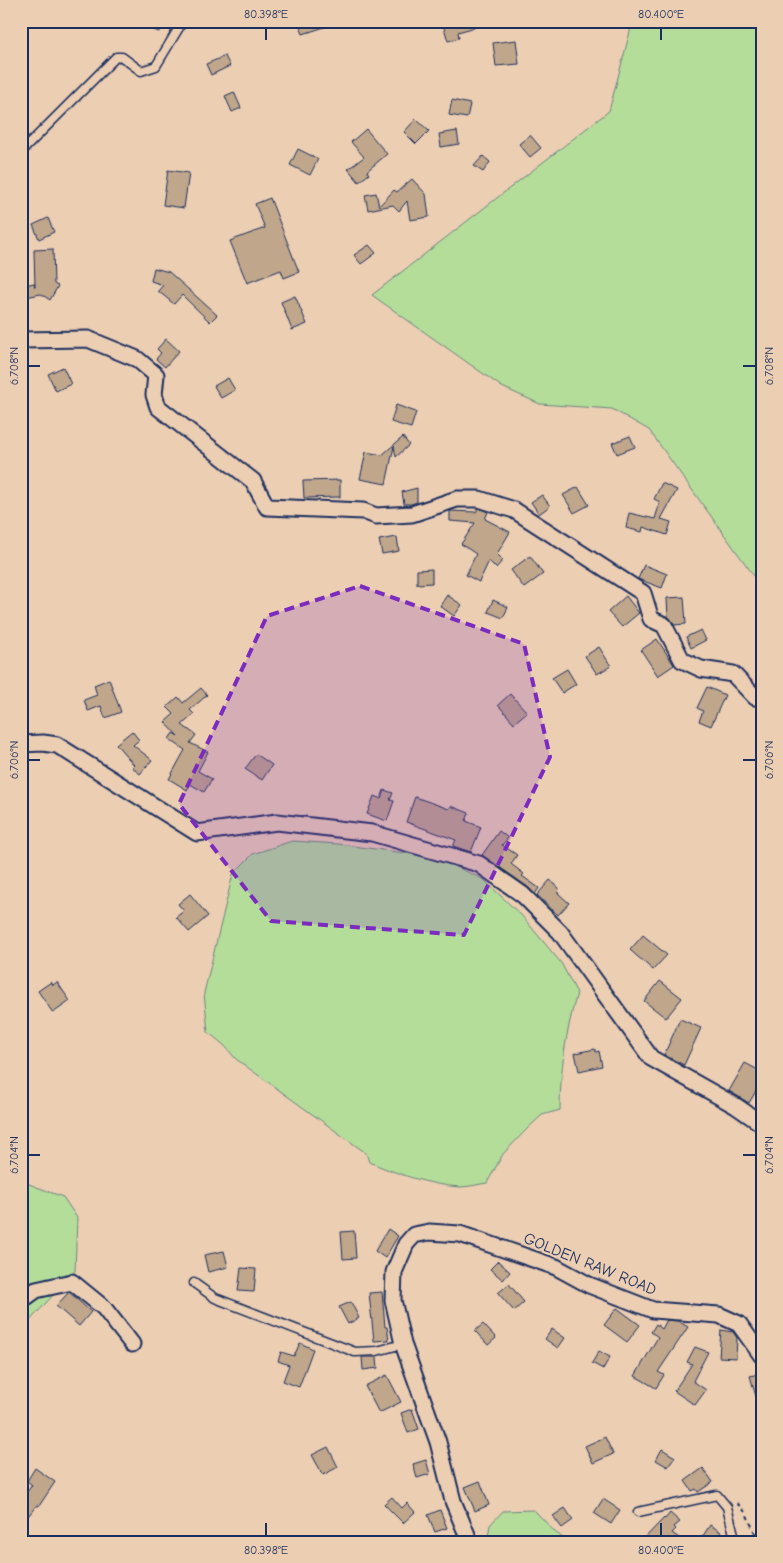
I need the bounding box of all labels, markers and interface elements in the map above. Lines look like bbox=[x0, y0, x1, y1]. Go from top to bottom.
text: 80.398°E bbox=[244, 7, 288, 21]
text: 80.400°E bbox=[638, 7, 684, 21]
text: 6.708°N bbox=[7, 347, 21, 385]
text: 6.708°N bbox=[762, 347, 776, 385]
text: 6.706°N bbox=[7, 741, 21, 779]
text: 6.706°N bbox=[762, 741, 776, 779]
text: 6.704°N bbox=[7, 1136, 21, 1174]
text: 6.704°N bbox=[762, 1136, 776, 1174]
street label: GOLDEN RAW ROAD bbox=[521, 1229, 659, 1299]
text: 80.398°E bbox=[244, 1543, 288, 1557]
text: 80.400°E bbox=[638, 1543, 684, 1557]

